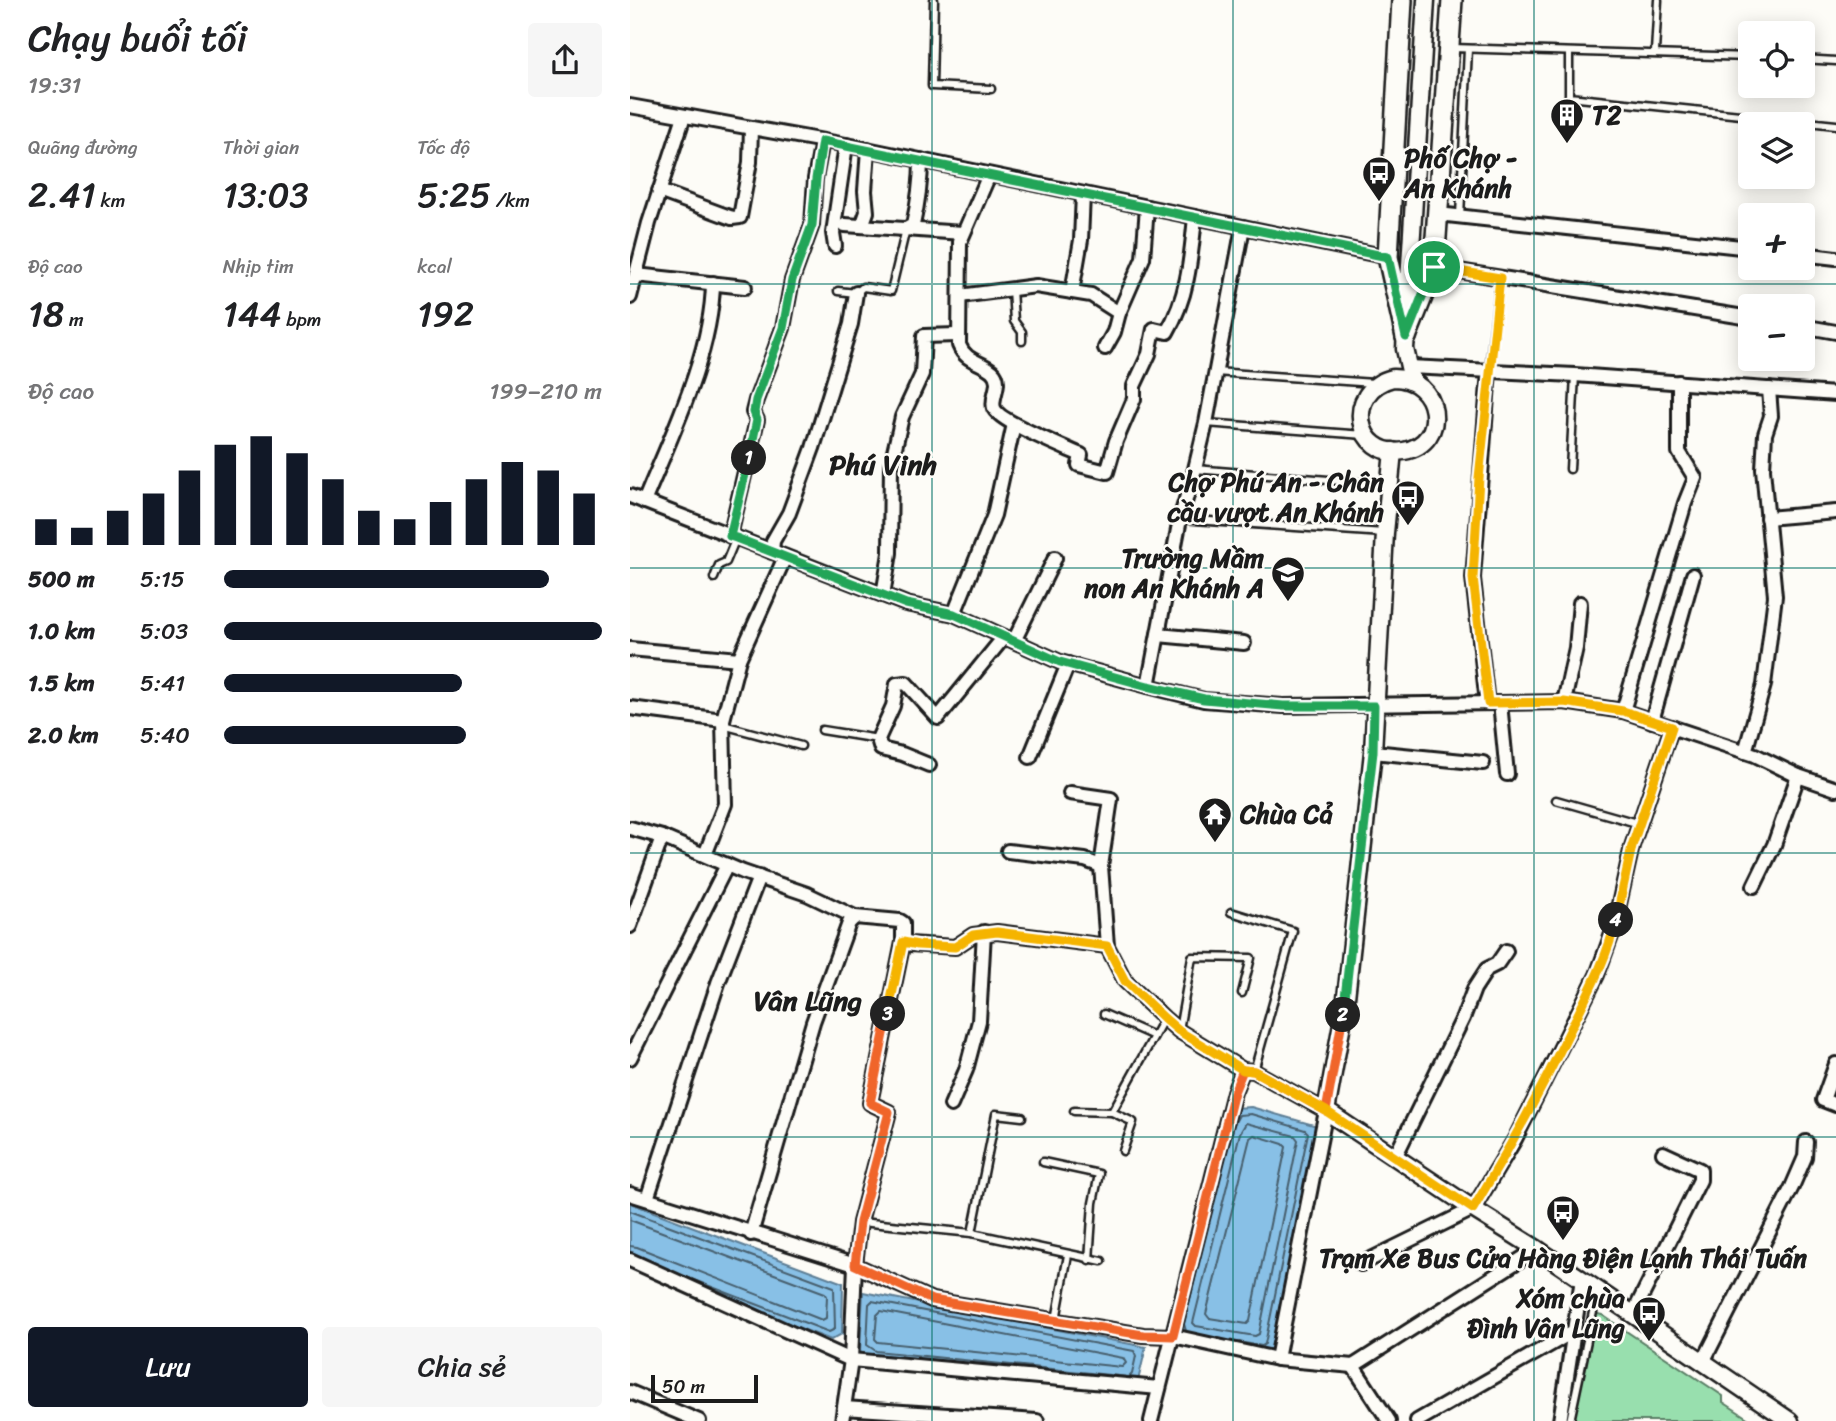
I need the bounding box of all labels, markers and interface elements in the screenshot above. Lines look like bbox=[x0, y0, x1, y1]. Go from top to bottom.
text: Chạy buổi tối bbox=[28, 5, 247, 72]
map controls bbox=[1738, 21, 1815, 371]
button: locate bbox=[1738, 21, 1815, 98]
button: share bbox=[528, 23, 602, 97]
text: 19:31 bbox=[28, 65, 81, 106]
place label: T2 bbox=[1592, 92, 1621, 138]
building icon: T2 bbox=[1548, 96, 1586, 145]
button: layers bbox=[1738, 112, 1815, 189]
text: Quãng đường bbox=[28, 131, 138, 164]
text: Thời gian bbox=[223, 131, 299, 164]
text: Tốc độ bbox=[417, 131, 470, 164]
place label: Phố Chợ - An Khánh bbox=[1403, 135, 1517, 211]
bus stop icon: Phố Chợ - An Khánh bbox=[1360, 154, 1398, 203]
text: 2.41 bbox=[28, 164, 96, 226]
text: 13:03 bbox=[223, 164, 309, 226]
text: 5:25 bbox=[417, 164, 491, 226]
text: km bbox=[96, 184, 125, 217]
text: /km bbox=[491, 184, 530, 217]
button: + bbox=[1738, 203, 1815, 280]
pin bbox=[1404, 237, 1464, 297]
icon: arrive bbox=[1415, 248, 1453, 286]
text: Độ cao bbox=[28, 250, 83, 283]
text: Nhịp tim bbox=[223, 250, 294, 283]
text: kcal bbox=[417, 250, 452, 283]
text: 18 bbox=[28, 283, 64, 345]
text: 144 bbox=[223, 283, 281, 345]
text: 192 bbox=[417, 283, 474, 345]
button: − bbox=[1738, 294, 1815, 371]
text: m bbox=[64, 303, 84, 336]
text: bpm bbox=[281, 303, 321, 336]
text: Độ cao bbox=[28, 371, 94, 412]
text: 199–210 m bbox=[490, 371, 602, 412]
pin: 1 bbox=[732, 440, 766, 476]
district label: Phú Vinh bbox=[829, 440, 937, 489]
text: 1 bbox=[744, 441, 753, 474]
place label: Chợ Phú An - Chân cầu vượt An Khánh bbox=[1167, 459, 1384, 535]
bus stop icon: Chợ Phú An - Chân cầu vượt An Khánh bbox=[1389, 478, 1427, 527]
place label: Trường Mầm non An Khánh A bbox=[1083, 535, 1264, 611]
school or university icon: Trường Mầm non An Khánh A bbox=[1269, 554, 1307, 603]
text: 500 m bbox=[28, 559, 95, 600]
text: 5:15 bbox=[140, 559, 185, 600]
text: 1.0 km bbox=[28, 611, 95, 652]
text: 5:03 bbox=[140, 611, 188, 652]
text: 1.5 km bbox=[28, 663, 95, 704]
text: 5:41 bbox=[140, 663, 185, 704]
text: 2.0 km bbox=[28, 715, 99, 756]
text: 5:40 bbox=[140, 715, 190, 756]
place label: Chùa Cả bbox=[1239, 791, 1334, 837]
temple icon: Chùa Cả bbox=[1196, 795, 1234, 844]
pin: 4 bbox=[1598, 902, 1634, 937]
text: 4 bbox=[1610, 903, 1621, 936]
district label: Vân Lũng bbox=[754, 976, 862, 1025]
pin: 3 bbox=[870, 996, 906, 1032]
text: 3 bbox=[882, 997, 893, 1030]
pin: 2 bbox=[1326, 998, 1360, 1032]
text: 2 bbox=[1337, 998, 1348, 1031]
bus stop icon: Trạm Xe Bus Cửa Hàng Điện Lạnh Thái Tuấn bbox=[1544, 1193, 1582, 1242]
place label: Trạm Xe Bus Cửa Hàng Điện Lạnh Thái Tuấn bbox=[1319, 1235, 1807, 1281]
place label: Xóm chùa Đình Vân Lũng bbox=[1466, 1275, 1625, 1351]
bus stop icon: Xóm chùa Đình Vân Lũng bbox=[1630, 1294, 1668, 1343]
button: Lưu bbox=[28, 1327, 308, 1407]
button: Chia sẻ bbox=[322, 1327, 602, 1407]
text: 50 m bbox=[662, 1370, 705, 1403]
scale bar bbox=[651, 1372, 758, 1404]

